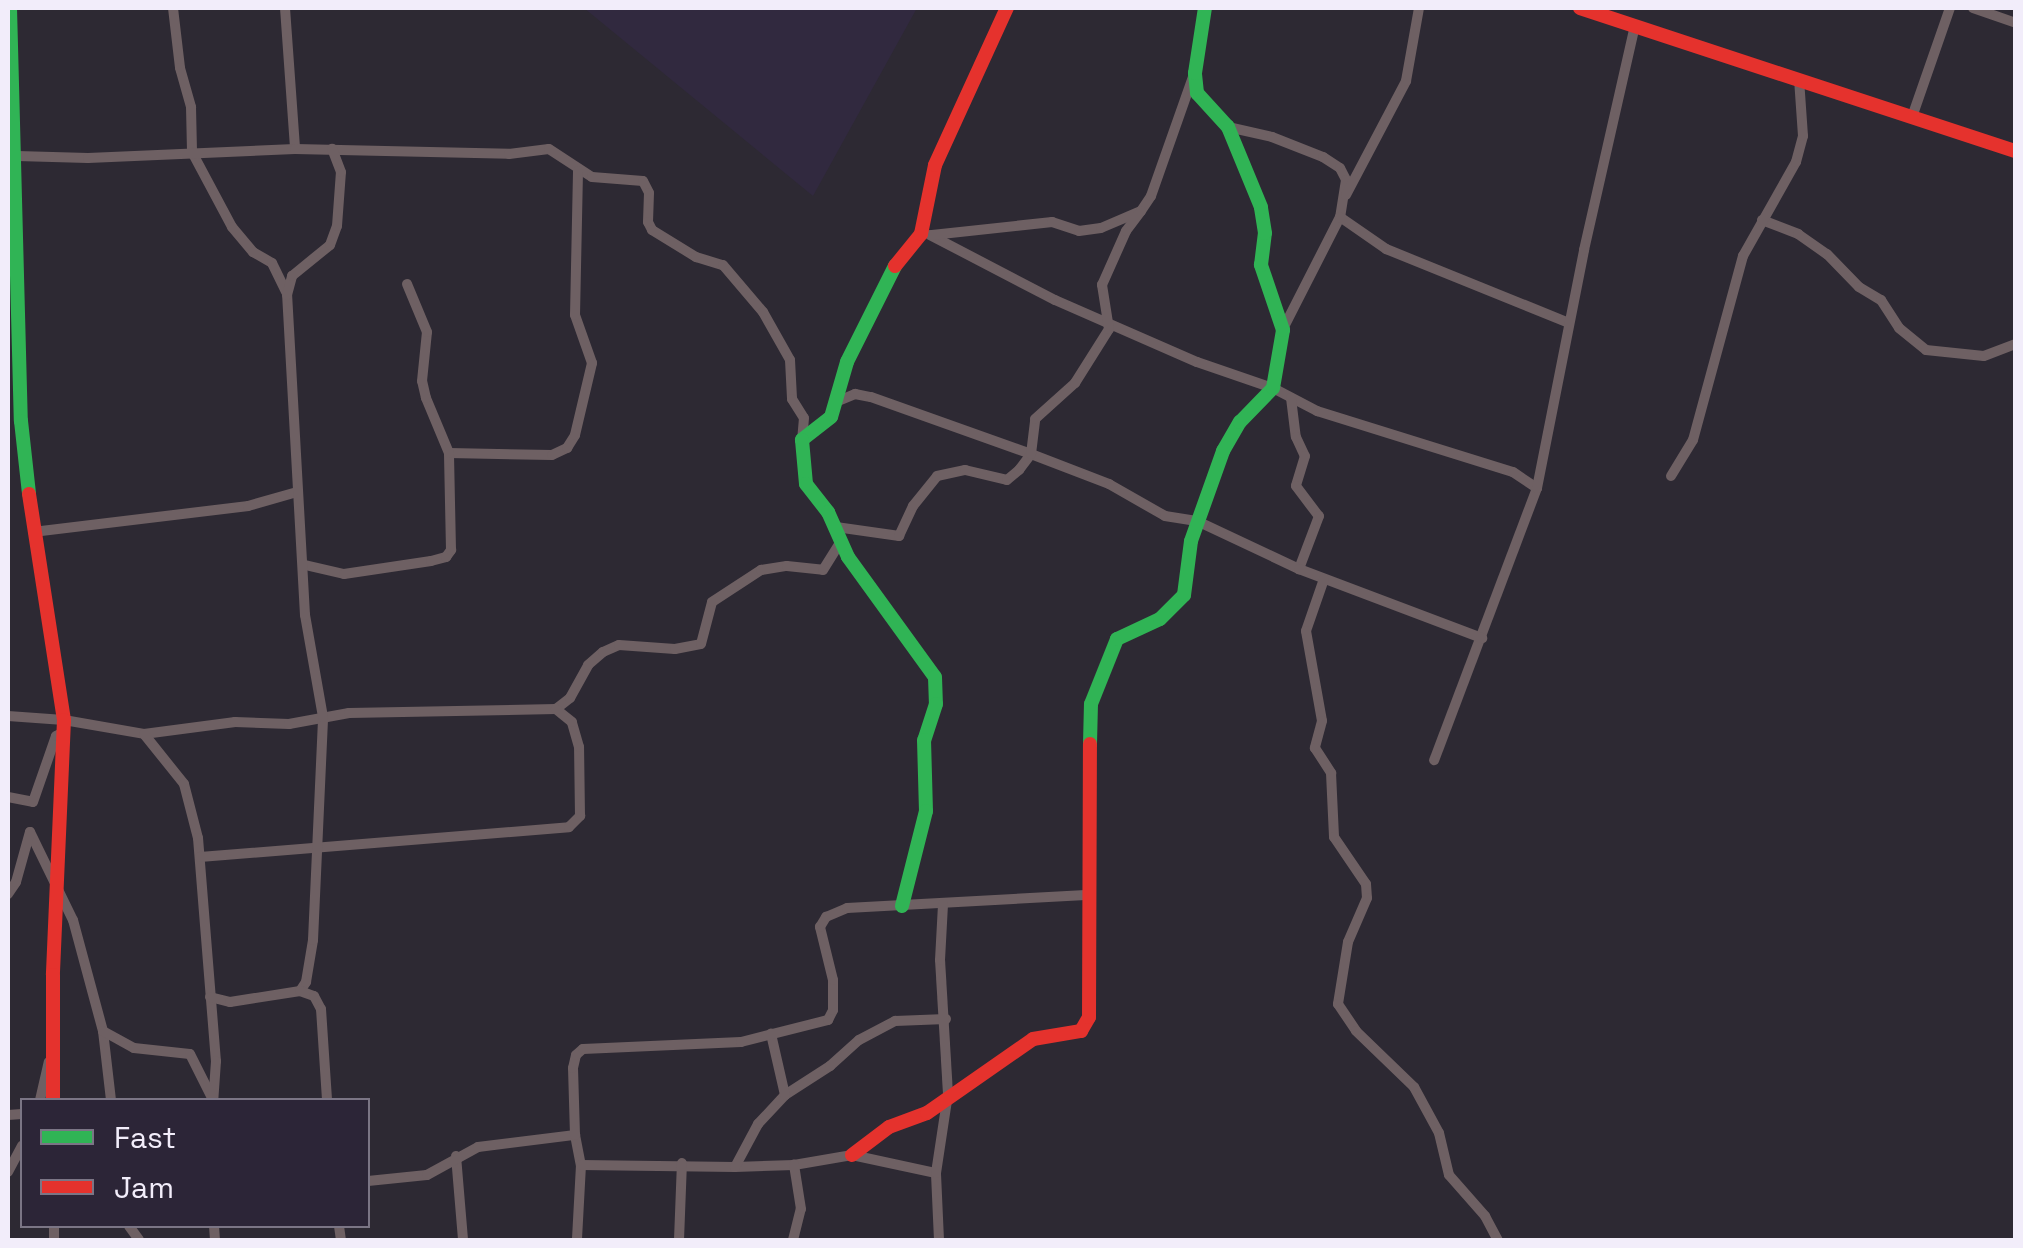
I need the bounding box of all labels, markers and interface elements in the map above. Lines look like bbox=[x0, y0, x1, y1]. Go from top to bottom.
legend bbox=[20, 1098, 370, 1228]
text: Fast bbox=[114, 1118, 176, 1157]
text: Jam bbox=[114, 1168, 174, 1207]

